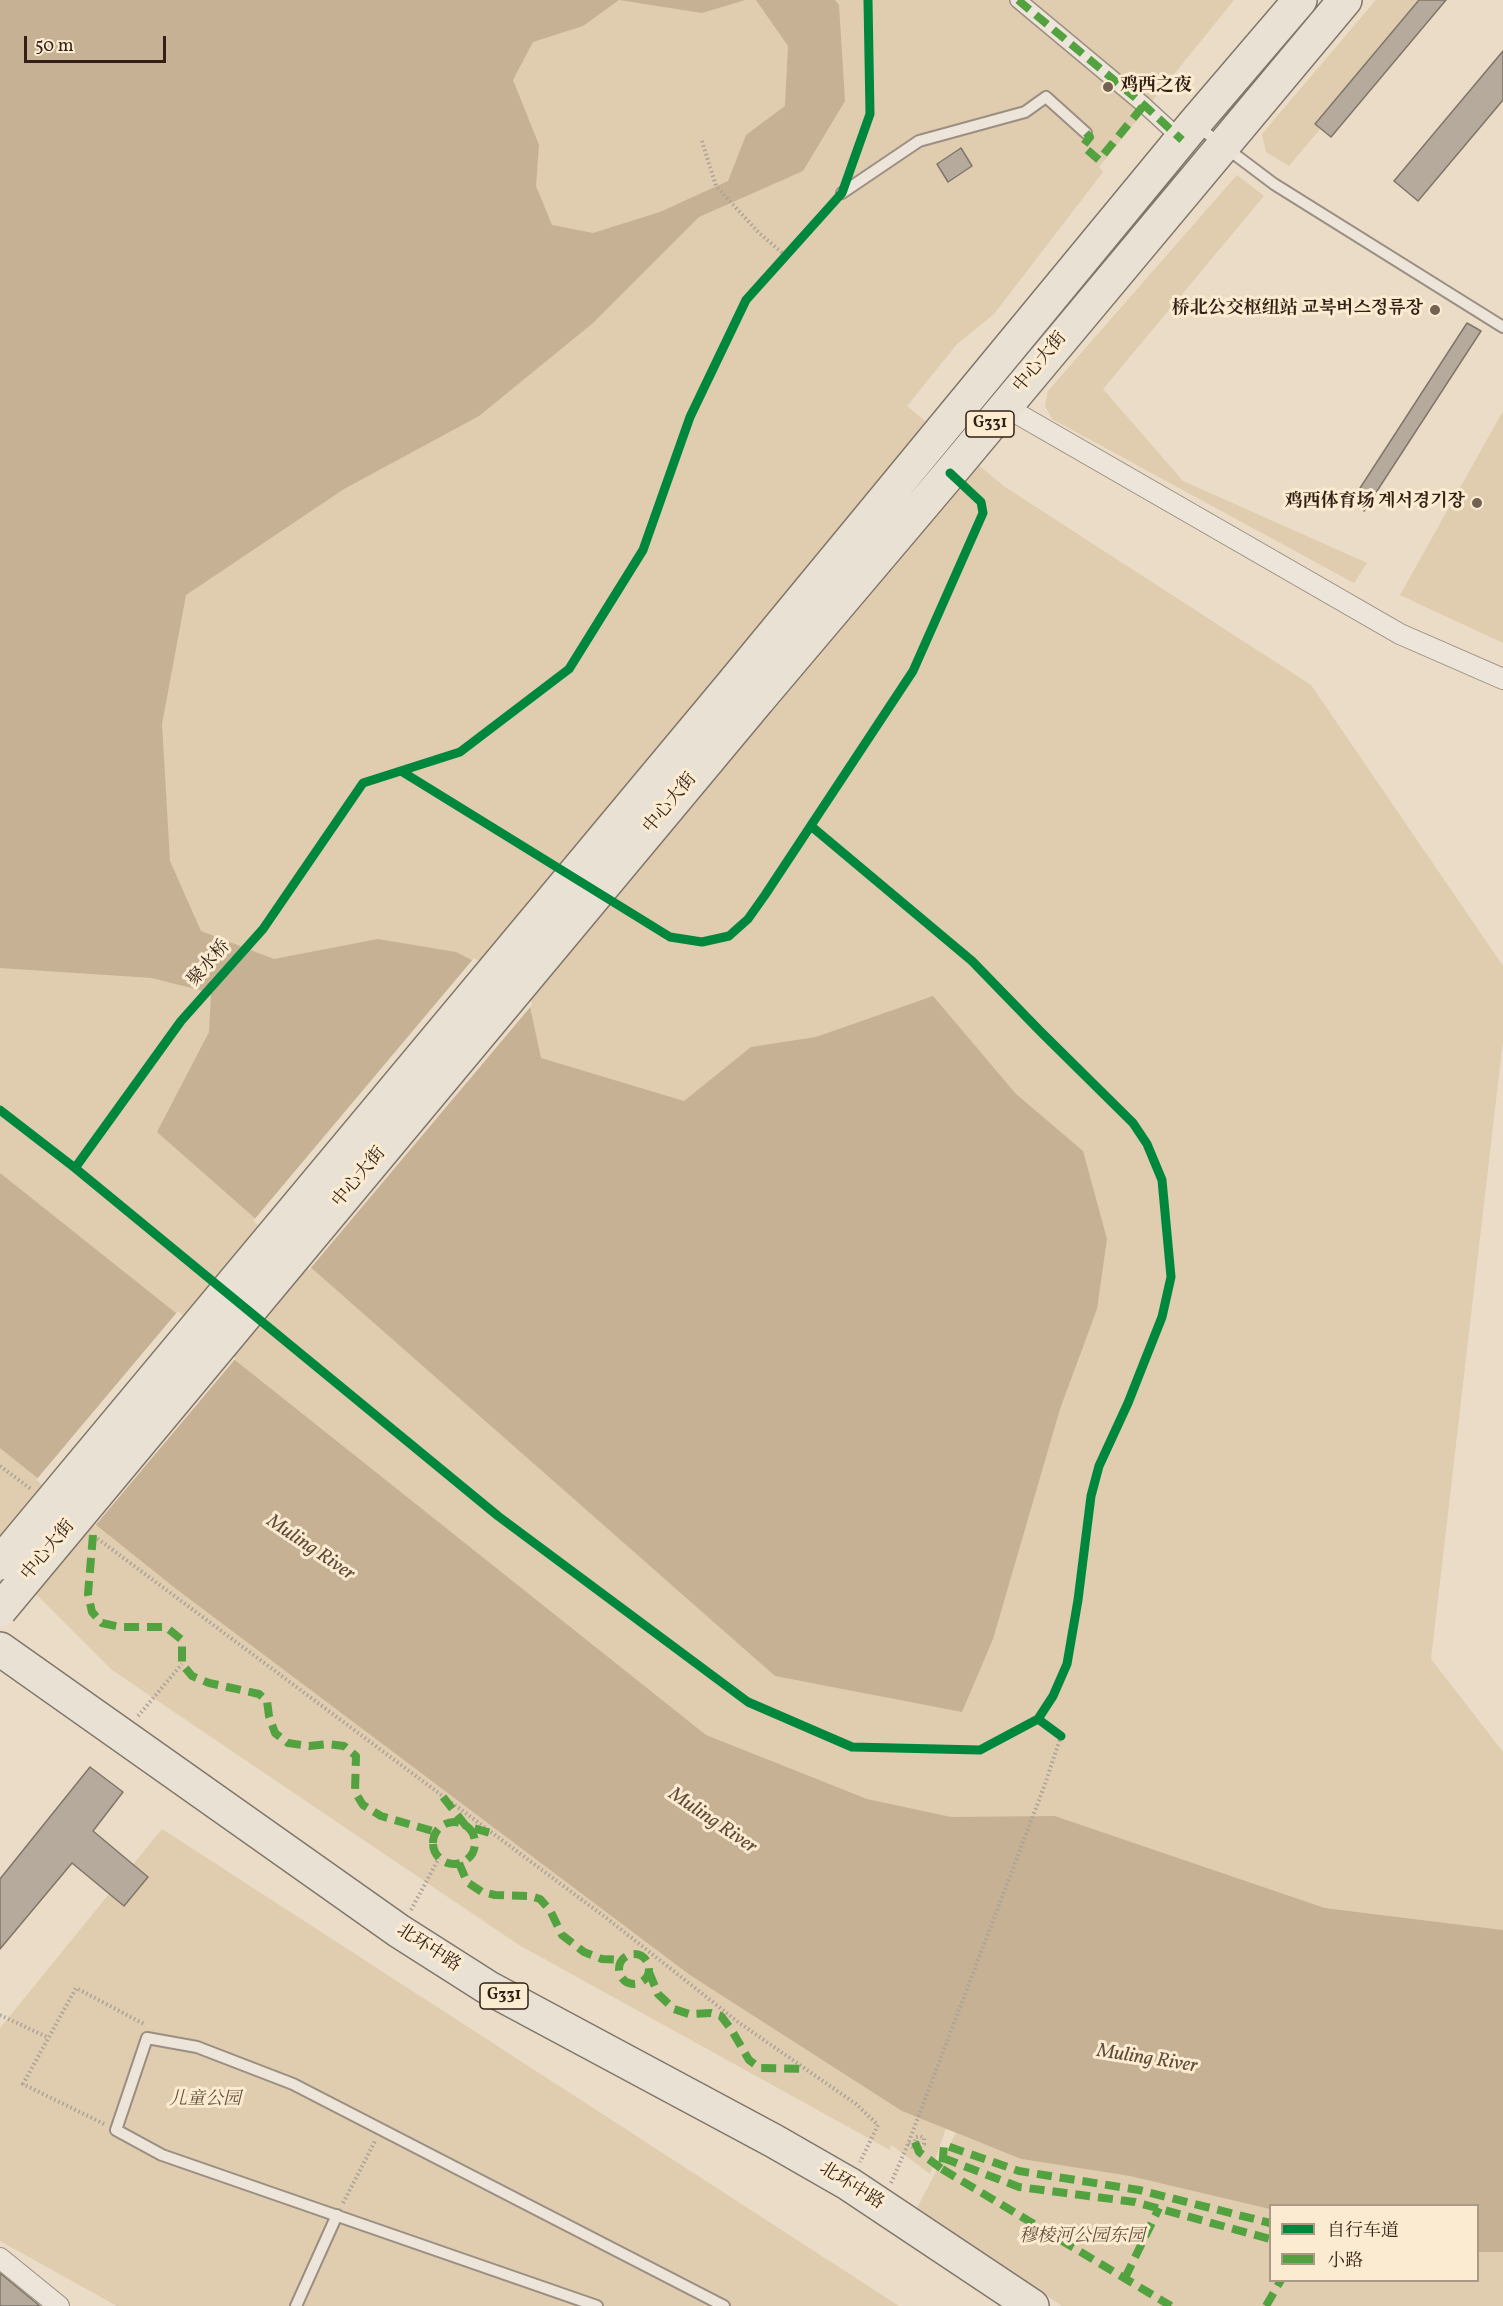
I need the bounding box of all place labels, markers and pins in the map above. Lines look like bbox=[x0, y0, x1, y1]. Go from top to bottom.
place label: 鸡西之夜 bbox=[1120, 76, 1192, 98]
marker: 鸡西之夜 bbox=[1101, 80, 1115, 94]
place label: 桥北公交枢纽站 교북버스정류장 bbox=[1172, 299, 1423, 321]
marker: 桥北公交枢纽站 교북버스정류장 bbox=[1428, 303, 1442, 317]
place label: 鸡西体育场 계서경기장 bbox=[1284, 492, 1465, 514]
marker: 鸡西体育场 계서경기장 bbox=[1470, 496, 1484, 510]

